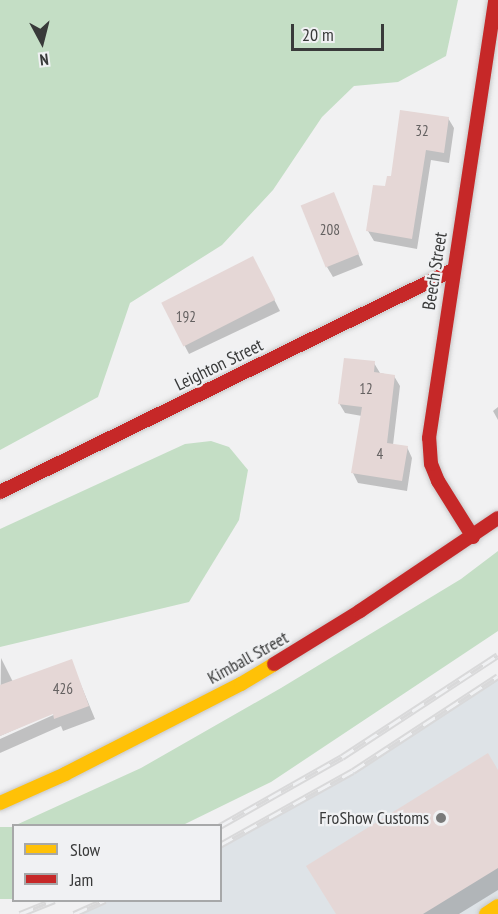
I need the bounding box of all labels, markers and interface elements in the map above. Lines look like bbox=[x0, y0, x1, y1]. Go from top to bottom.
north arrow bbox=[12, 12, 72, 72]
scale bar bbox=[294, 12, 387, 50]
text: 20 m bbox=[302, 23, 334, 46]
text: N bbox=[39, 49, 50, 70]
house number: 32 bbox=[415, 122, 429, 140]
house number: 208 bbox=[320, 221, 340, 239]
street label: Beech Street bbox=[418, 231, 452, 311]
house number: 192 bbox=[176, 308, 196, 326]
street label: Leighton Street bbox=[171, 334, 267, 396]
house number: 12 bbox=[359, 380, 373, 398]
house number: 4 bbox=[377, 445, 383, 463]
street label: Kimball Street bbox=[204, 627, 292, 689]
house number: 426 bbox=[53, 680, 73, 698]
place label: FroShow Customs bbox=[319, 807, 429, 829]
marker: FroShow Customs bbox=[434, 811, 448, 825]
legend bbox=[12, 824, 222, 902]
text: Slow bbox=[70, 838, 100, 861]
text: Jam bbox=[70, 868, 93, 891]

